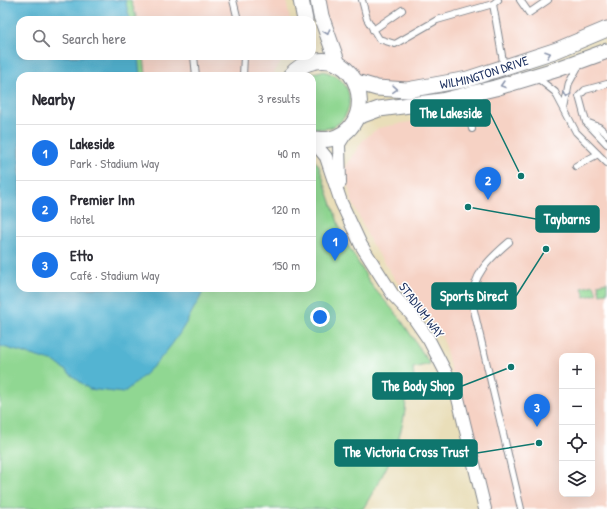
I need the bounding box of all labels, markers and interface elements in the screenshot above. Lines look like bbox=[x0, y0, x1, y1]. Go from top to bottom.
search box bbox=[16, 16, 316, 60]
icon: search bbox=[30, 27, 52, 49]
text: Search here bbox=[62, 28, 126, 49]
one-way arrow bbox=[322, 29, 331, 36]
one-way arrow bbox=[544, 50, 551, 58]
street label: WILMINGTON DRIVE bbox=[438, 51, 531, 93]
one-way arrow bbox=[500, 80, 507, 89]
one-way arrow bbox=[392, 84, 398, 93]
text: Nearby bbox=[32, 87, 75, 110]
text: 3 results bbox=[258, 89, 300, 107]
one-way arrow bbox=[563, 92, 571, 98]
callout: The Lakeside bbox=[411, 100, 490, 126]
text: The Lakeside bbox=[419, 103, 483, 122]
text: Lakeside bbox=[70, 133, 115, 154]
text: 1 bbox=[43, 144, 47, 162]
text: 40 m bbox=[277, 144, 300, 162]
text: Park · Stadium Way bbox=[70, 154, 159, 172]
pin: 2 bbox=[475, 167, 501, 200]
text: Premier Inn bbox=[70, 189, 135, 210]
text: 2 bbox=[42, 200, 48, 218]
text: 120 m bbox=[272, 200, 300, 218]
callout: Taybarns bbox=[536, 206, 599, 232]
text: Taybarns bbox=[543, 209, 591, 230]
text: Hotel bbox=[70, 210, 94, 228]
pin: 1 bbox=[322, 228, 348, 261]
text: Etto bbox=[70, 245, 93, 266]
text: 3 bbox=[42, 256, 48, 274]
text: 150 m bbox=[272, 256, 300, 274]
text: Café · Stadium Way bbox=[70, 266, 160, 284]
street label: STADIUM WAY bbox=[395, 278, 449, 342]
callout: Sports Direct bbox=[432, 283, 516, 309]
text: Sports Direct bbox=[440, 286, 509, 307]
your location bbox=[310, 307, 330, 327]
map controls bbox=[559, 353, 595, 497]
button: + bbox=[559, 353, 595, 389]
callout: The Body Shop bbox=[373, 373, 462, 399]
text: The Body Shop bbox=[381, 376, 455, 397]
button: − bbox=[559, 389, 595, 425]
pin: 3 bbox=[524, 394, 550, 427]
button: locate bbox=[559, 425, 595, 461]
callout: The Victoria Cross Trust bbox=[335, 440, 477, 466]
text: The Victoria Cross Trust bbox=[342, 442, 470, 461]
button: layers bbox=[559, 461, 595, 497]

